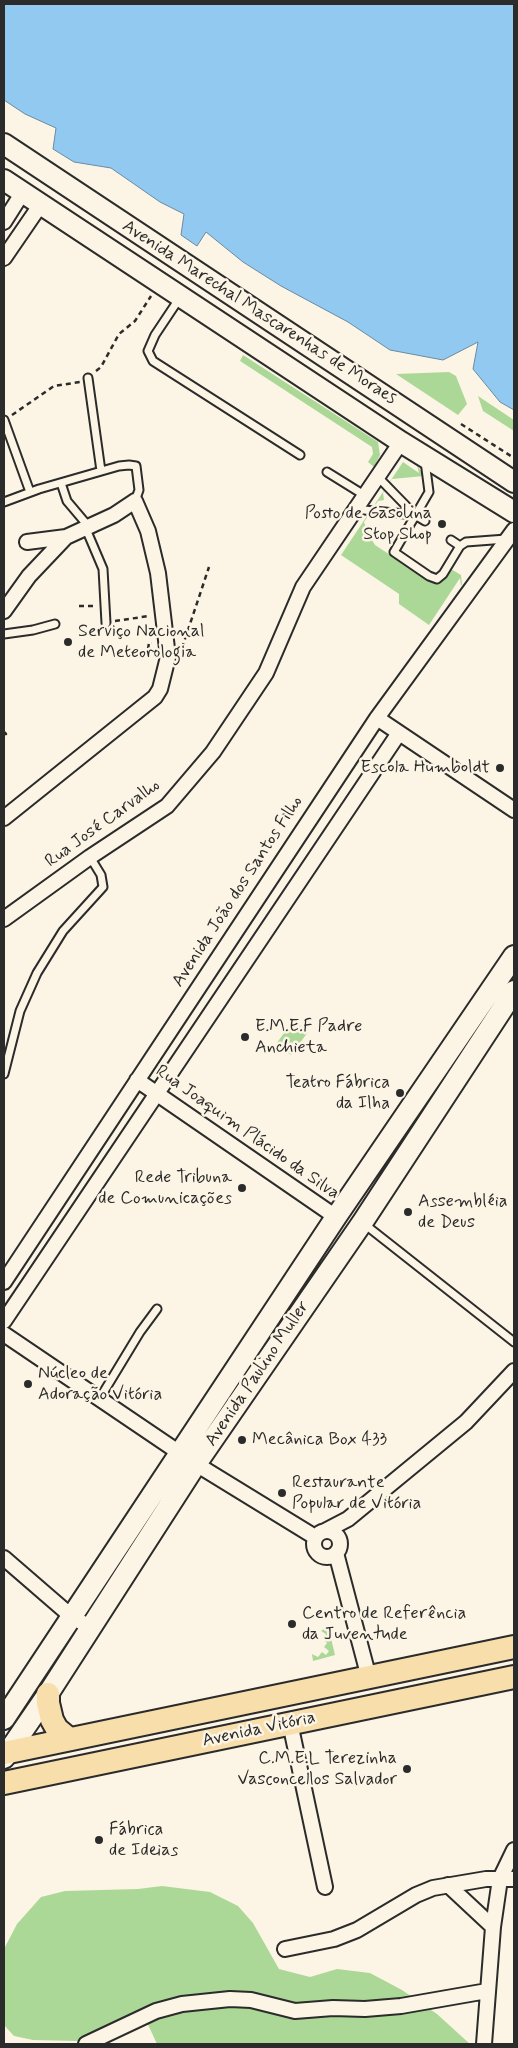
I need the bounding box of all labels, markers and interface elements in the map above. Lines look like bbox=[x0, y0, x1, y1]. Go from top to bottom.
street label: Avenida Marechal Mascarenhas de Moraes bbox=[118, 216, 400, 410]
place label: Posto de Gasolina Stop Shop bbox=[305, 503, 432, 546]
marker: Posto de Gasolina Stop Shop bbox=[436, 518, 448, 530]
place label: Serviço Nacional de Meteorologia bbox=[78, 621, 204, 664]
marker: Serviço Nacional de Meteorologia bbox=[62, 636, 74, 648]
place label: Escola Humboldt bbox=[360, 757, 490, 779]
marker: Escola Humboldt bbox=[494, 762, 506, 774]
street label: Rua José Carvalho bbox=[41, 775, 165, 873]
street label: Avenida João dos Santos Filho bbox=[168, 792, 308, 992]
place label: E.M.E.F Padre Anchieta bbox=[255, 1016, 362, 1058]
marker: E.M.E.F Padre Anchieta bbox=[239, 1031, 251, 1043]
street label: Rua Joaquim Plácido da Silva bbox=[151, 1061, 343, 1205]
place label: Teatro Fábrica da Ilha bbox=[286, 1072, 390, 1114]
marker: Teatro Fábrica da Ilha bbox=[394, 1087, 406, 1099]
place label: Rede Tribuna de Comunicações bbox=[98, 1167, 232, 1210]
marker: Rede Tribuna de Comunicações bbox=[236, 1182, 248, 1194]
place label: Assembléia de Deus bbox=[418, 1191, 507, 1234]
marker: Assembléia de Deus bbox=[402, 1206, 414, 1218]
street label: Avenida Paulino Muller bbox=[201, 1297, 315, 1451]
place label: Núcleo de Adoração Vitória bbox=[38, 1363, 162, 1406]
marker: Núcleo de Adoração Vitória bbox=[22, 1378, 34, 1390]
place label: Mecânica Box 433 bbox=[252, 1429, 387, 1451]
marker: Mecânica Box 433 bbox=[236, 1434, 248, 1446]
place label: Restaurante Popular de Vitória bbox=[292, 1472, 421, 1515]
marker: Restaurante Popular de Vitória bbox=[276, 1487, 288, 1499]
place label: Centro de Referência da Juventude bbox=[302, 1603, 466, 1646]
marker: Centro de Referência da Juventude bbox=[286, 1618, 298, 1630]
street label: Avenida Vitória bbox=[200, 1707, 318, 1753]
place label: C.M.E.L Terezinha Vasconcellos Salvador bbox=[237, 1748, 397, 1790]
marker: C.M.E.L Terezinha Vasconcellos Salvador bbox=[401, 1763, 413, 1775]
place label: Fábrica de Ideias bbox=[109, 1819, 178, 1862]
marker: Fábrica de Ideias bbox=[93, 1834, 105, 1846]

